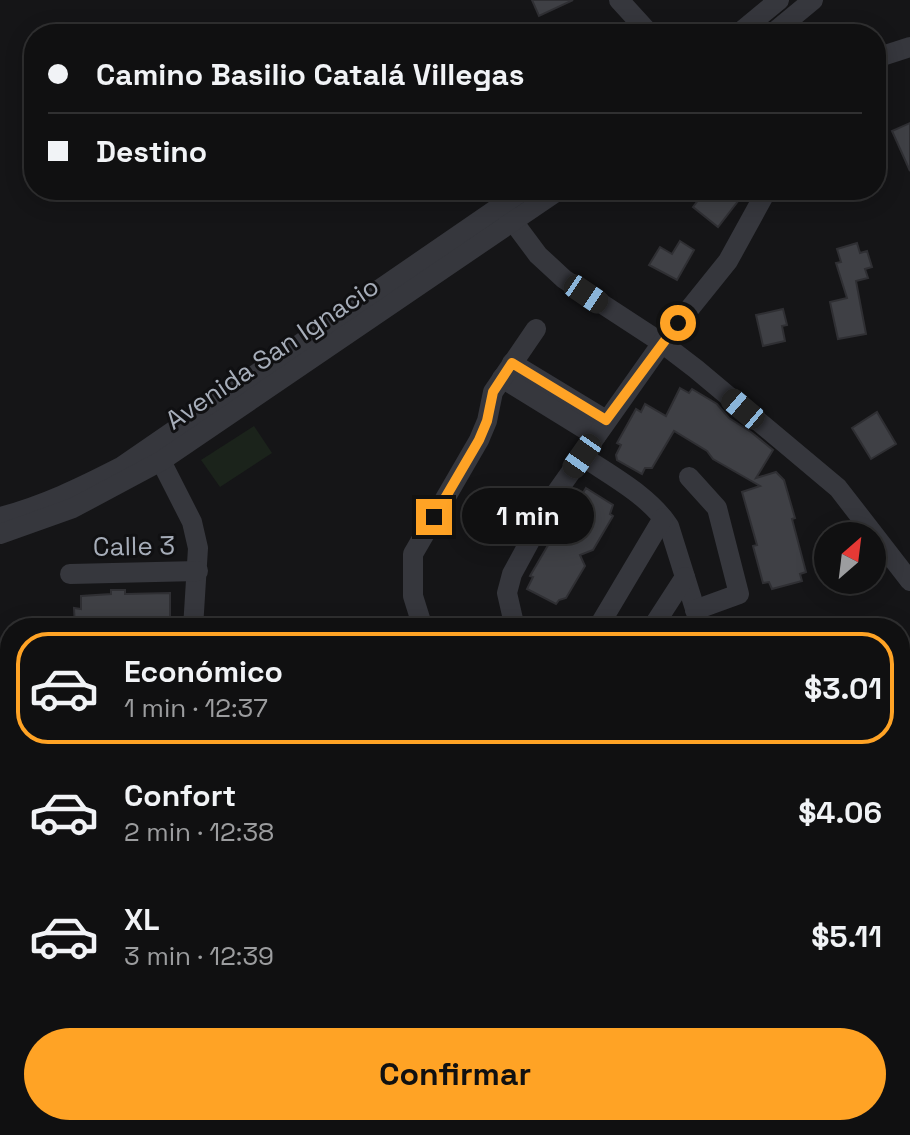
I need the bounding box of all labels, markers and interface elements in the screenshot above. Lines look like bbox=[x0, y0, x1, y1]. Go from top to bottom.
text: Camino Basilio Catalá Villegas bbox=[96, 55, 525, 94]
text: Destino bbox=[96, 132, 207, 171]
street label: Avenida San Ignacio bbox=[159, 269, 385, 437]
car bbox=[559, 271, 613, 317]
route start bbox=[660, 305, 696, 341]
car bbox=[717, 384, 769, 434]
car bbox=[558, 429, 606, 483]
callout: 1 min bbox=[462, 489, 594, 545]
route end bbox=[416, 499, 452, 535]
text: 1 min bbox=[496, 499, 560, 533]
north arrow bbox=[814, 522, 886, 594]
map controls bbox=[814, 522, 886, 594]
street label: Calle 3 bbox=[93, 528, 175, 564]
icon: car bbox=[28, 652, 100, 724]
text: Económico bbox=[124, 652, 283, 691]
text: $3.01 bbox=[804, 669, 882, 708]
text: 1 min · 12:37 bbox=[124, 691, 268, 725]
icon: car bbox=[28, 776, 100, 848]
text: Confort bbox=[124, 776, 236, 815]
text: $4.06 bbox=[798, 793, 882, 832]
text: 2 min · 12:38 bbox=[124, 815, 274, 849]
icon: car bbox=[28, 900, 100, 972]
text: XL bbox=[124, 900, 160, 939]
text: $5.11 bbox=[811, 917, 882, 956]
text: 3 min · 12:39 bbox=[124, 939, 274, 973]
button: Confirmar bbox=[24, 1028, 886, 1120]

